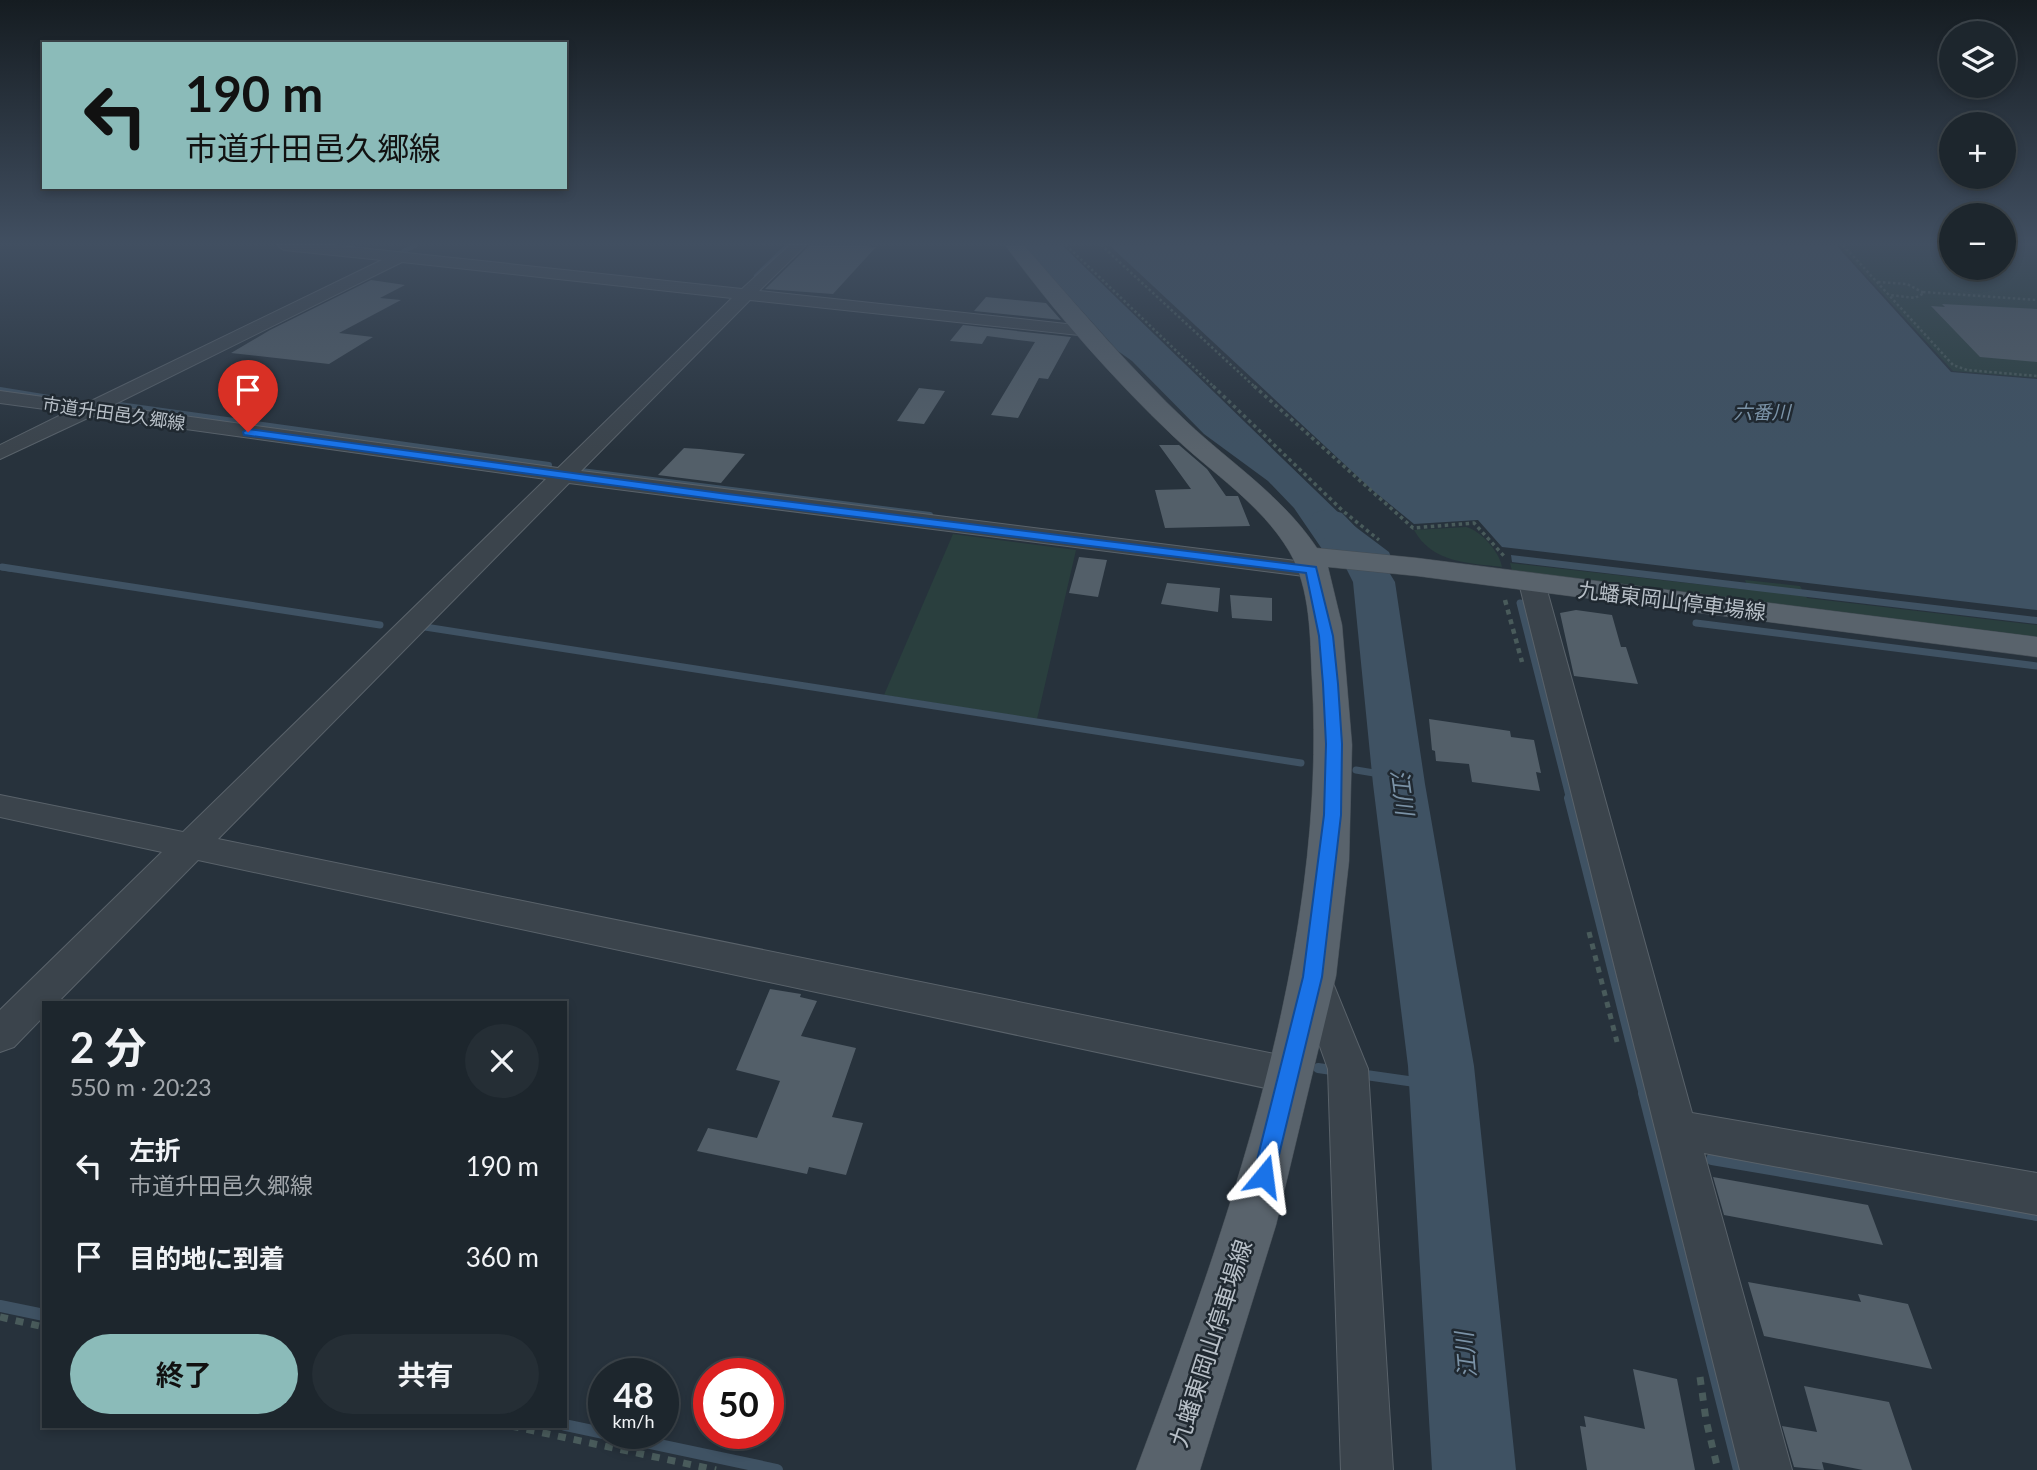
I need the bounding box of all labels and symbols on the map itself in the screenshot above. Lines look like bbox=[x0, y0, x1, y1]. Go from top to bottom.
pin bbox=[218, 360, 278, 432]
street label: 市道升田邑久郷線 bbox=[41, 392, 187, 434]
water label: 六番川 bbox=[1733, 400, 1792, 423]
street label: 九蟠東岡山停車場線 bbox=[1577, 576, 1767, 624]
water label: 江川 bbox=[1386, 767, 1420, 820]
position arrow bbox=[1227, 1139, 1301, 1213]
street label: 九蟠東岡山停車場線 bbox=[1163, 1236, 1257, 1450]
water label: 江川 bbox=[1449, 1328, 1481, 1379]
speed limit sign: 50 bbox=[693, 1358, 784, 1449]

